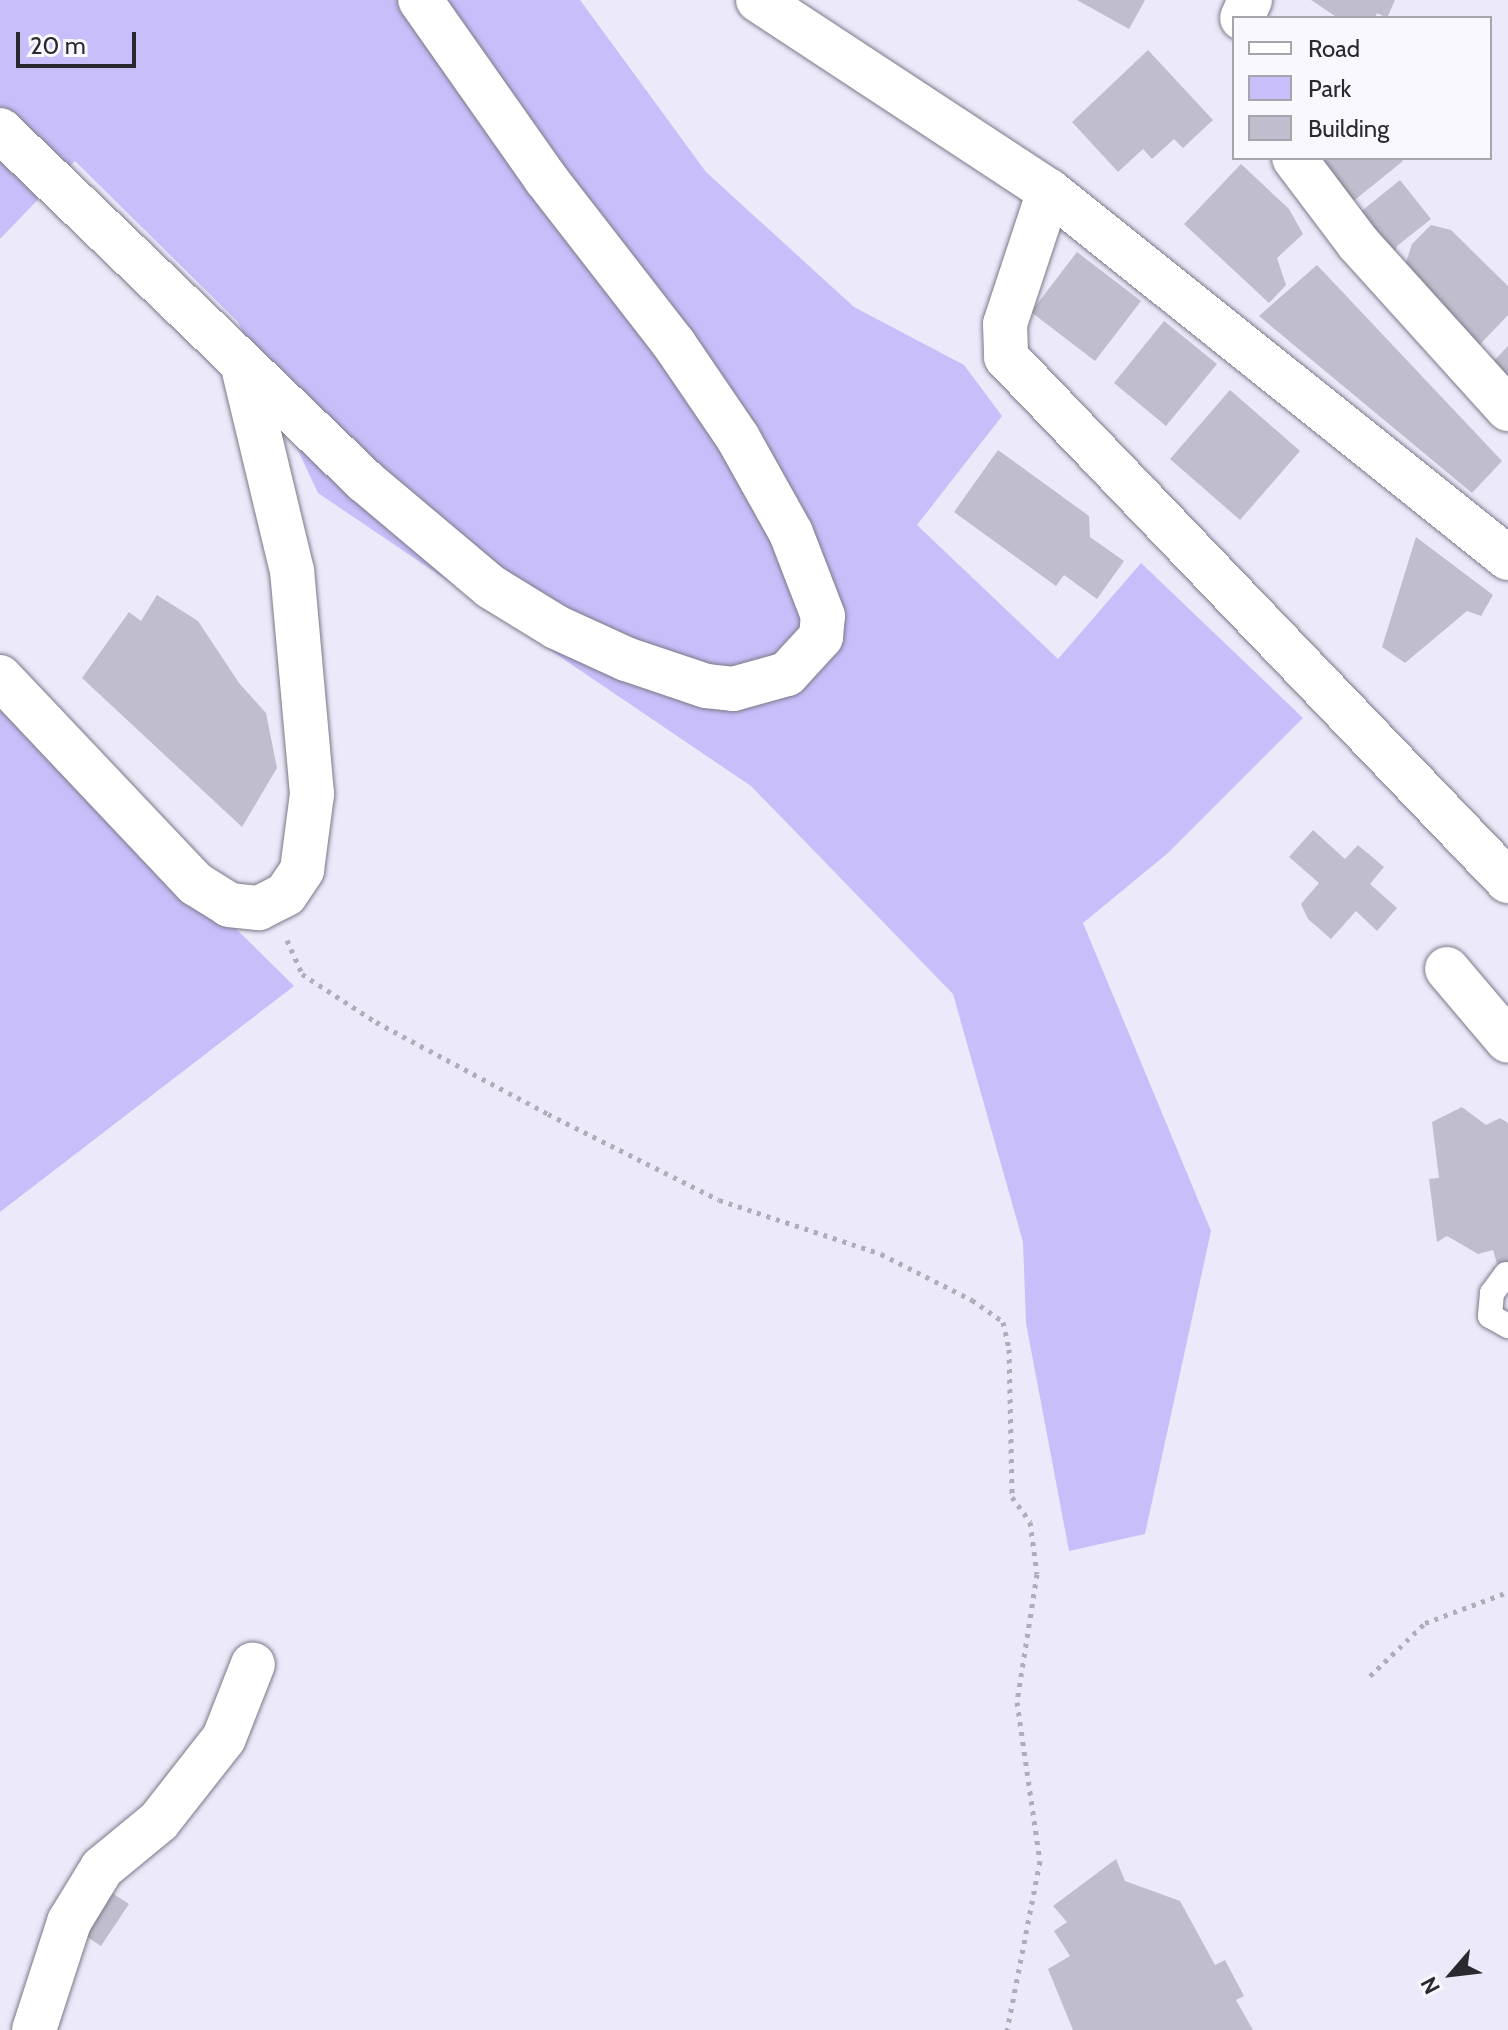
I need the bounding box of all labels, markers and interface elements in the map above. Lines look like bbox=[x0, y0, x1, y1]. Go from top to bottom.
scale bar bbox=[20, 16, 140, 66]
legend bbox=[1232, 16, 1492, 160]
text: 20 m bbox=[30, 31, 86, 60]
text: Road bbox=[1308, 34, 1360, 63]
text: Park bbox=[1308, 74, 1351, 103]
text: Building bbox=[1308, 114, 1389, 143]
north arrow bbox=[1412, 1934, 1492, 2014]
text: N bbox=[1415, 1972, 1446, 1999]

